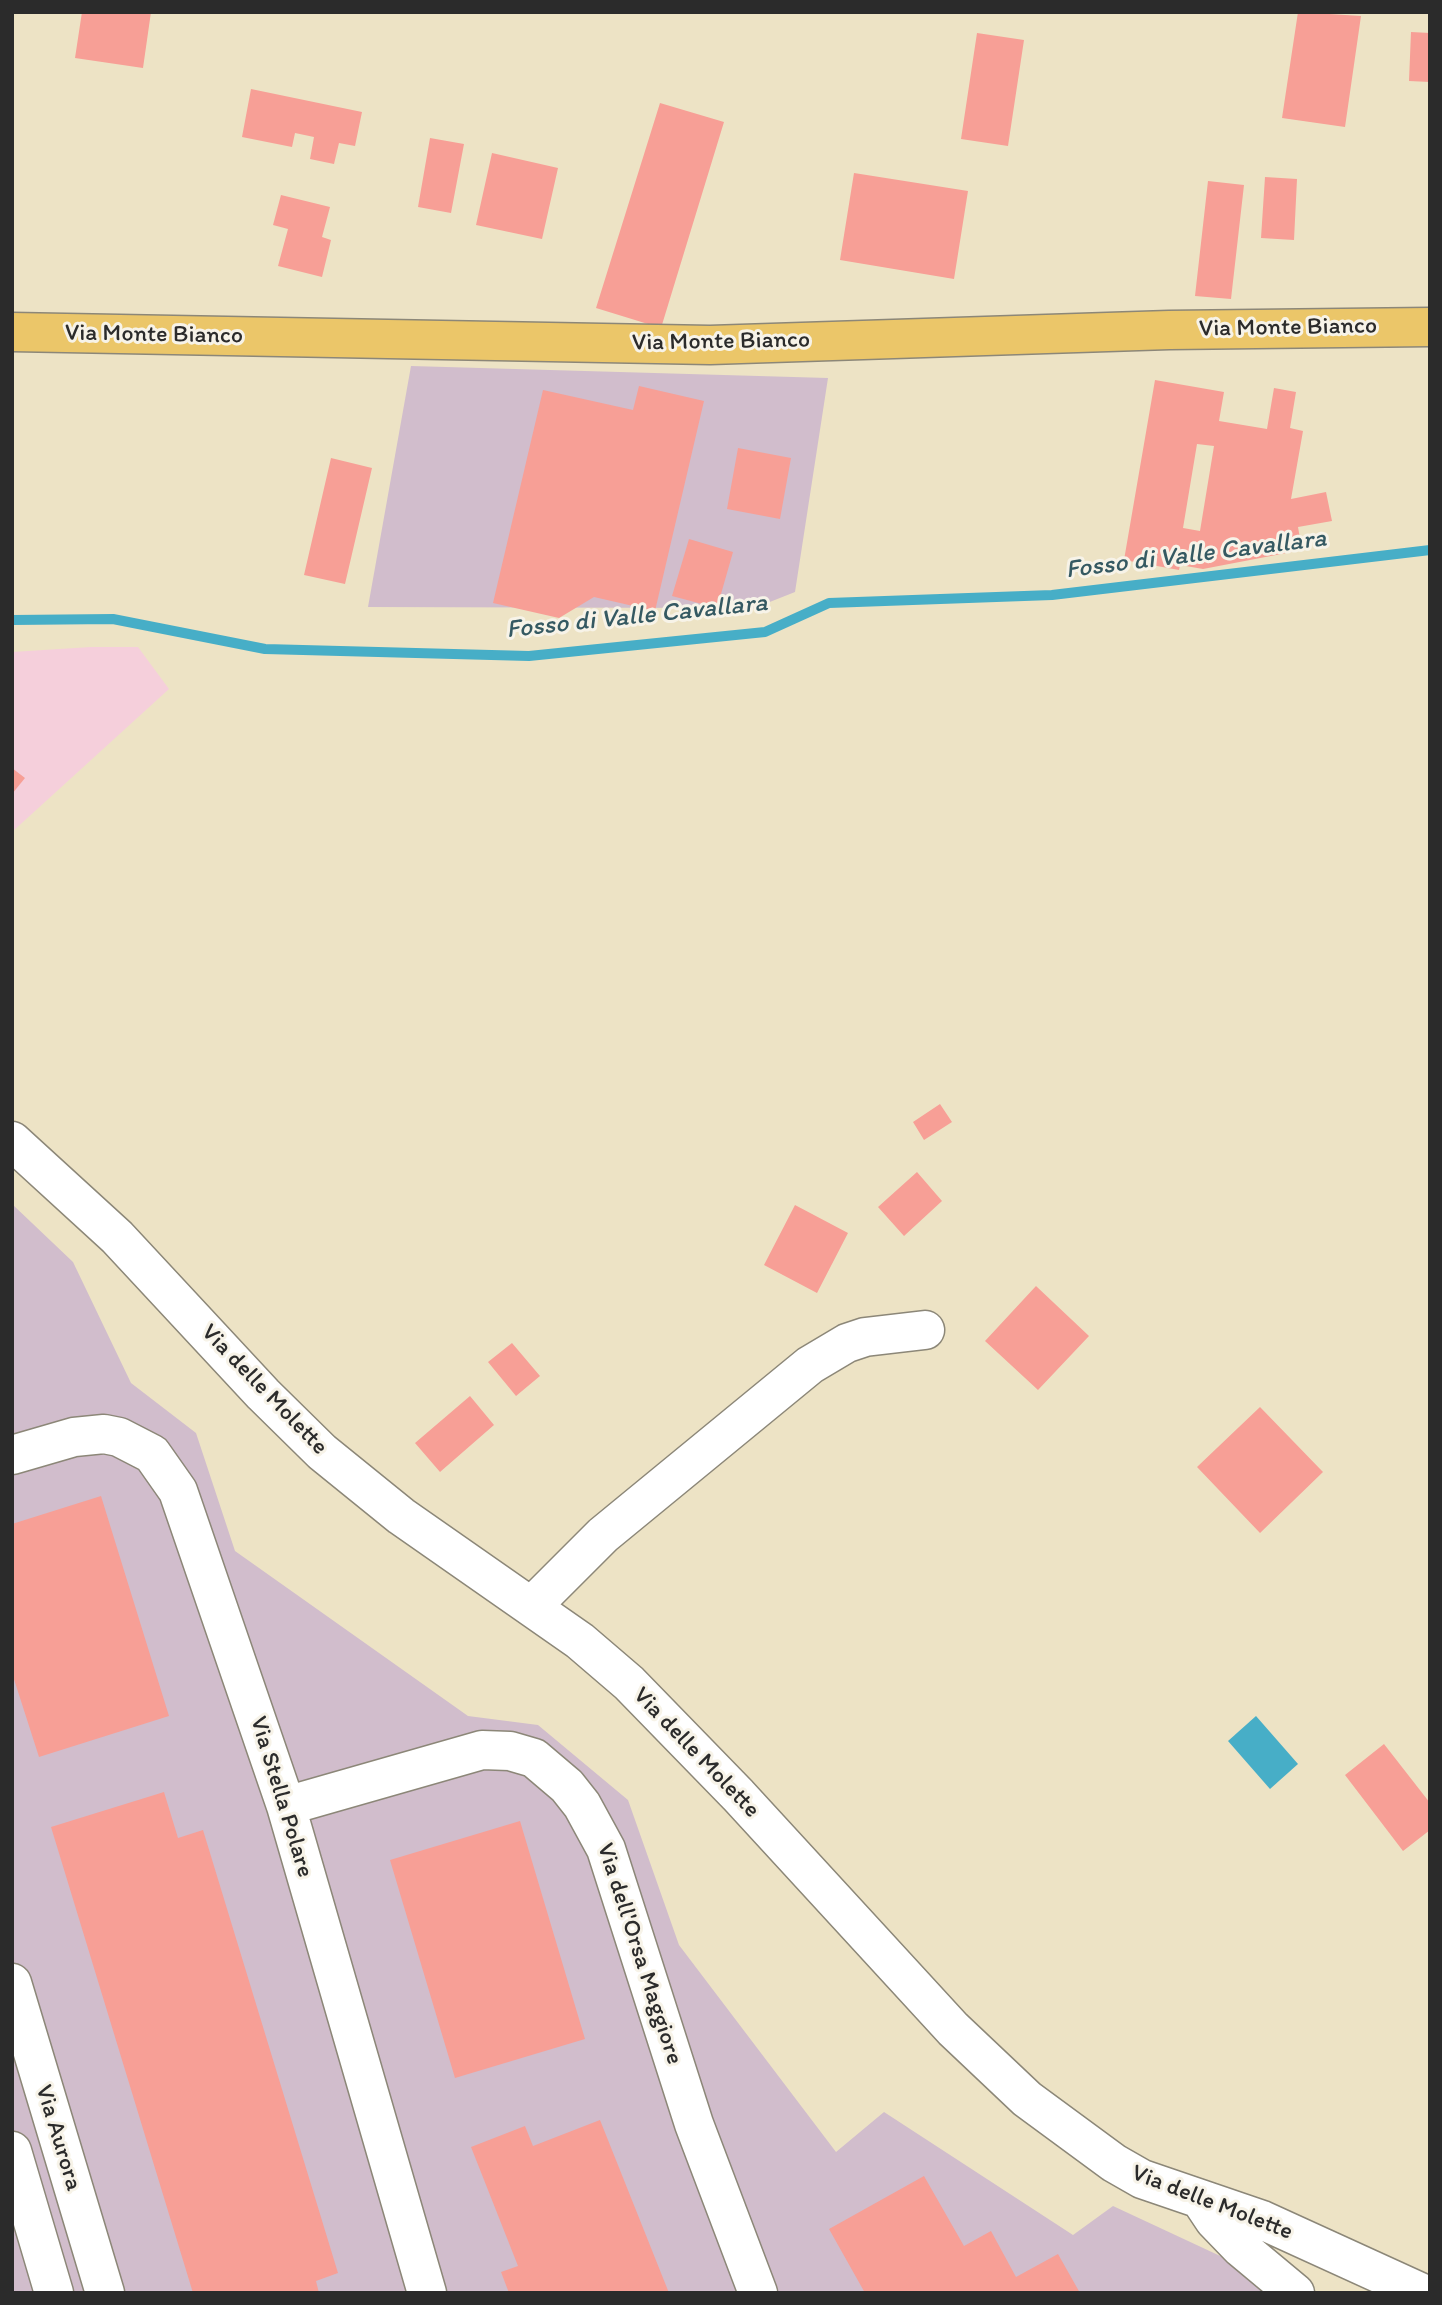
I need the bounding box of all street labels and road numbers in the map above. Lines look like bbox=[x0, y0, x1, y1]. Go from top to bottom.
street label: Via Monte Bianco bbox=[1199, 312, 1377, 344]
street label: Via Monte Bianco bbox=[65, 319, 243, 351]
street label: Via Monte Bianco bbox=[632, 326, 810, 358]
street label: Via delle Molette bbox=[194, 1319, 334, 1461]
street label: Via delle Molette bbox=[626, 1682, 766, 1824]
street label: Via Stella Polare bbox=[243, 1713, 319, 1881]
street label: Via dell'Orsa Maggiore bbox=[590, 1840, 688, 2068]
street label: Via Aurora bbox=[28, 2082, 88, 2194]
street label: Via delle Molette bbox=[1127, 2159, 1297, 2247]

